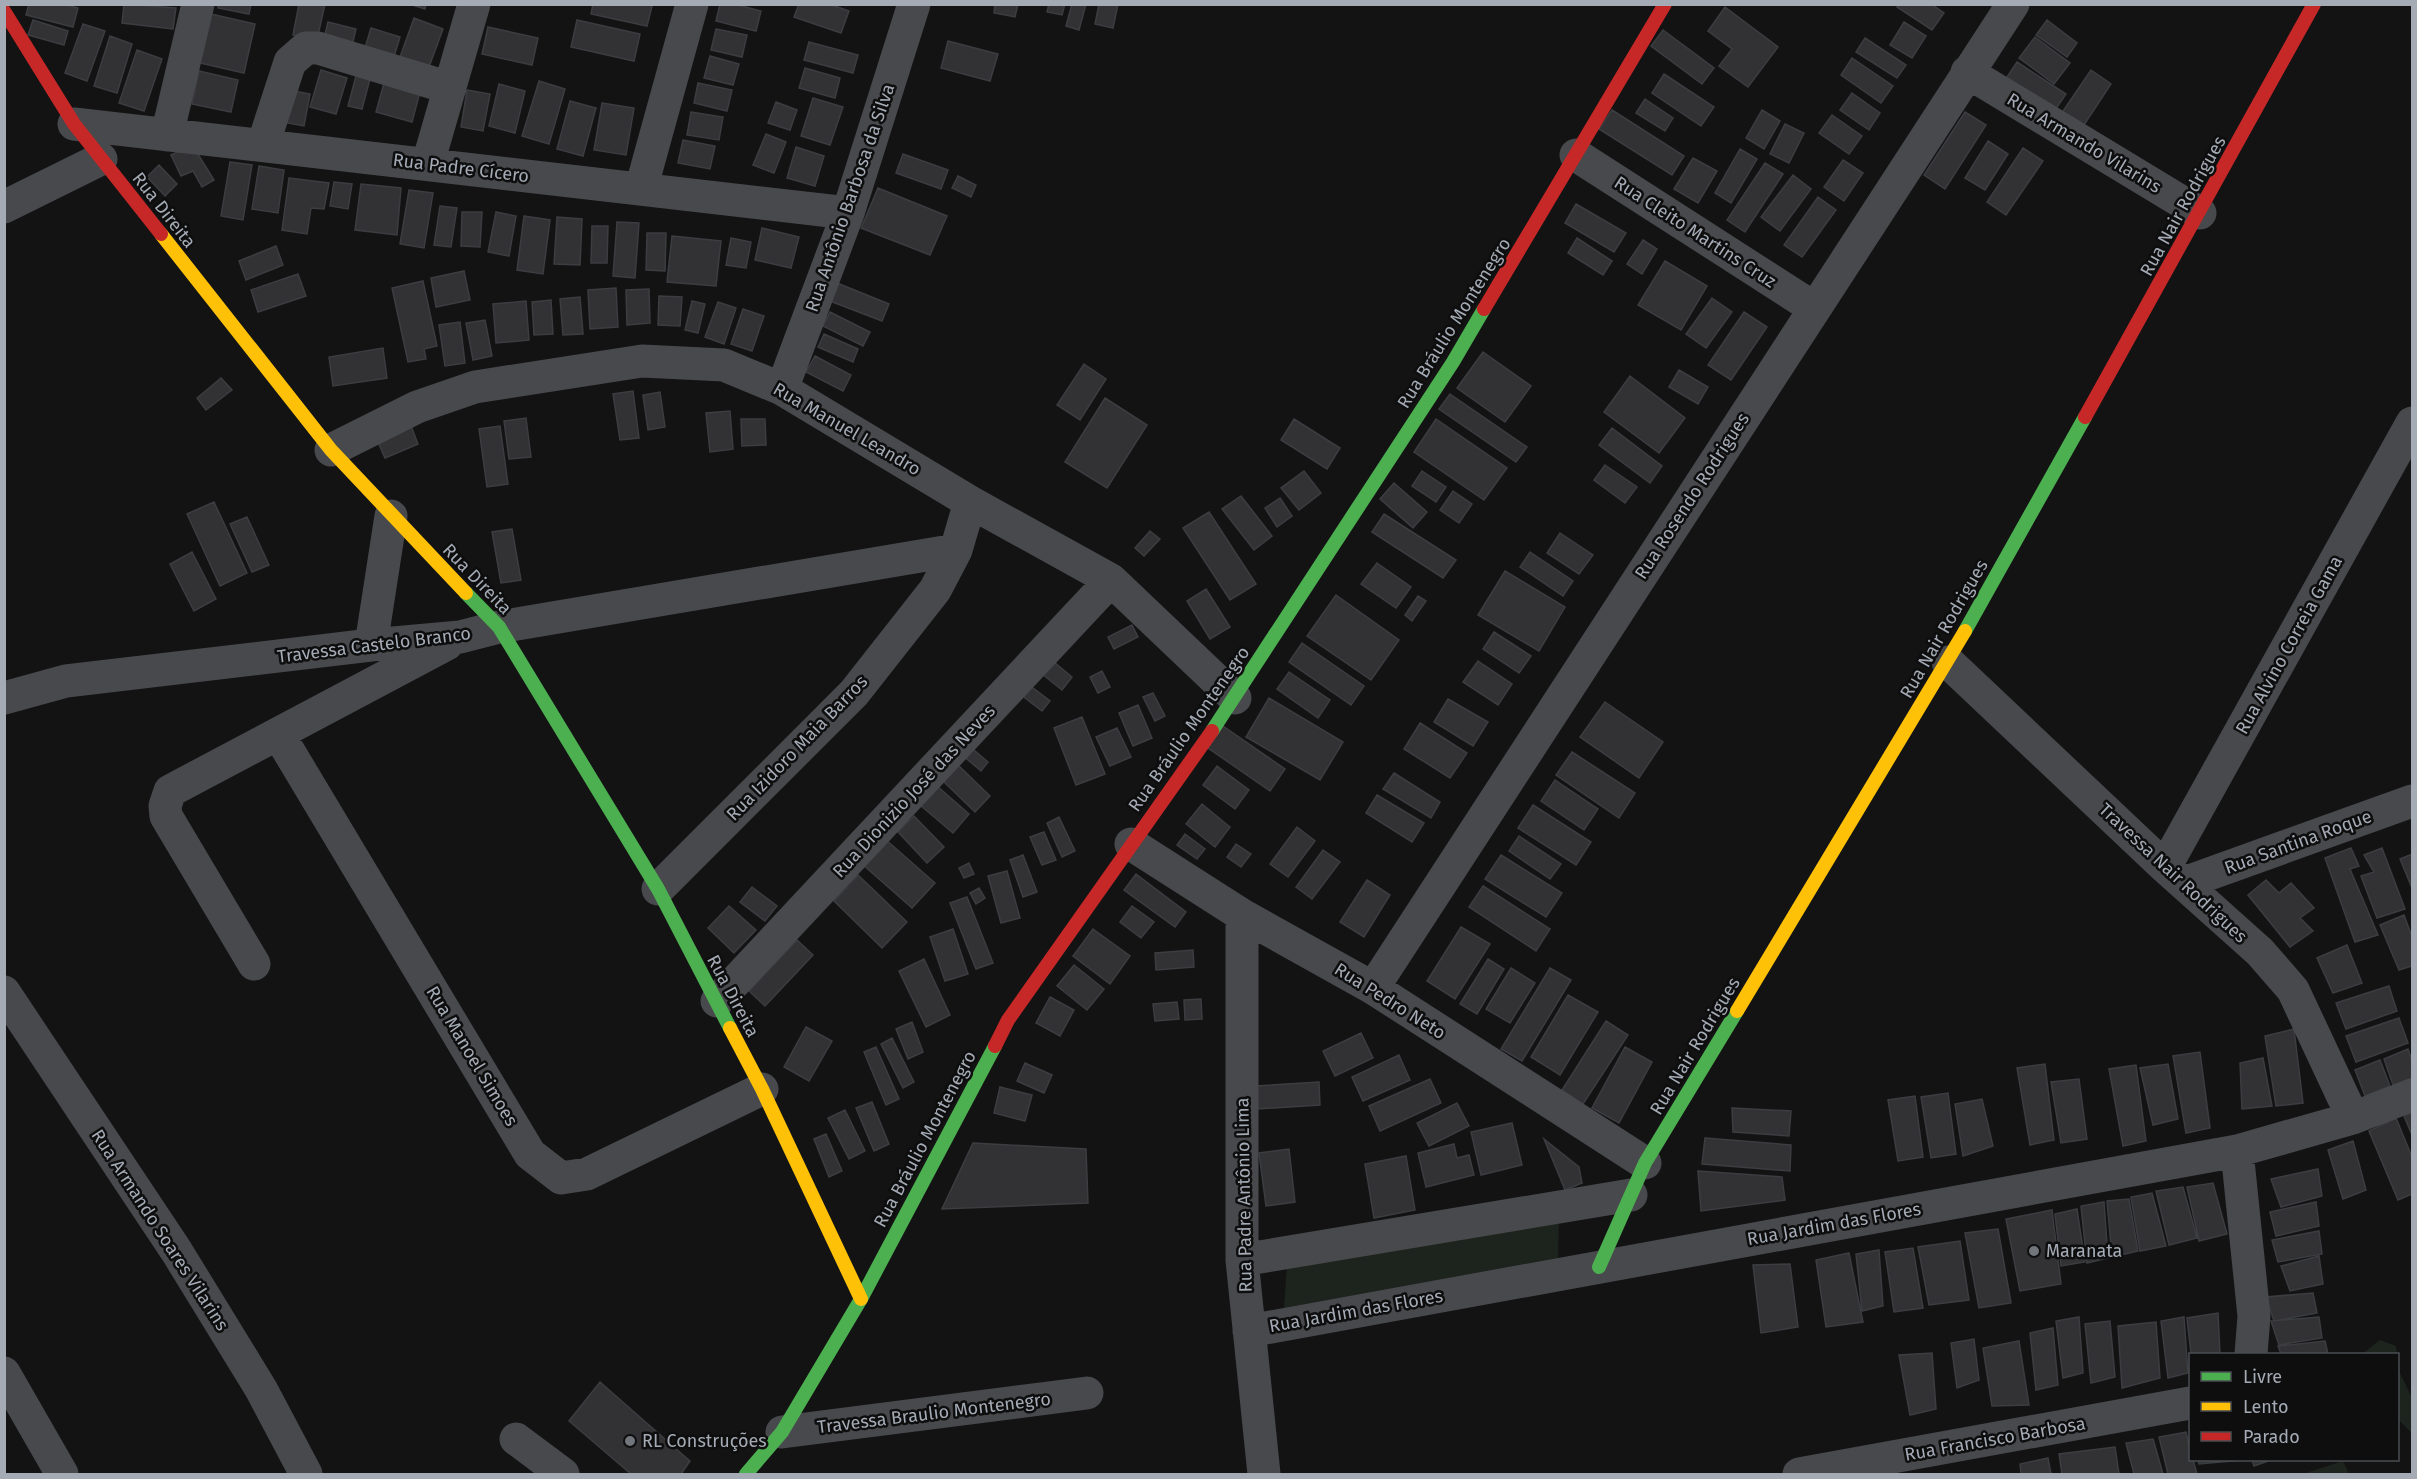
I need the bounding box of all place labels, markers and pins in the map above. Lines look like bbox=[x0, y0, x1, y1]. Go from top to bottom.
place label: Maranata bbox=[2046, 1240, 2122, 1262]
marker: Maranata bbox=[2027, 1244, 2041, 1258]
place label: RL Construções bbox=[642, 1430, 767, 1452]
marker: RL Construções bbox=[623, 1434, 637, 1448]

